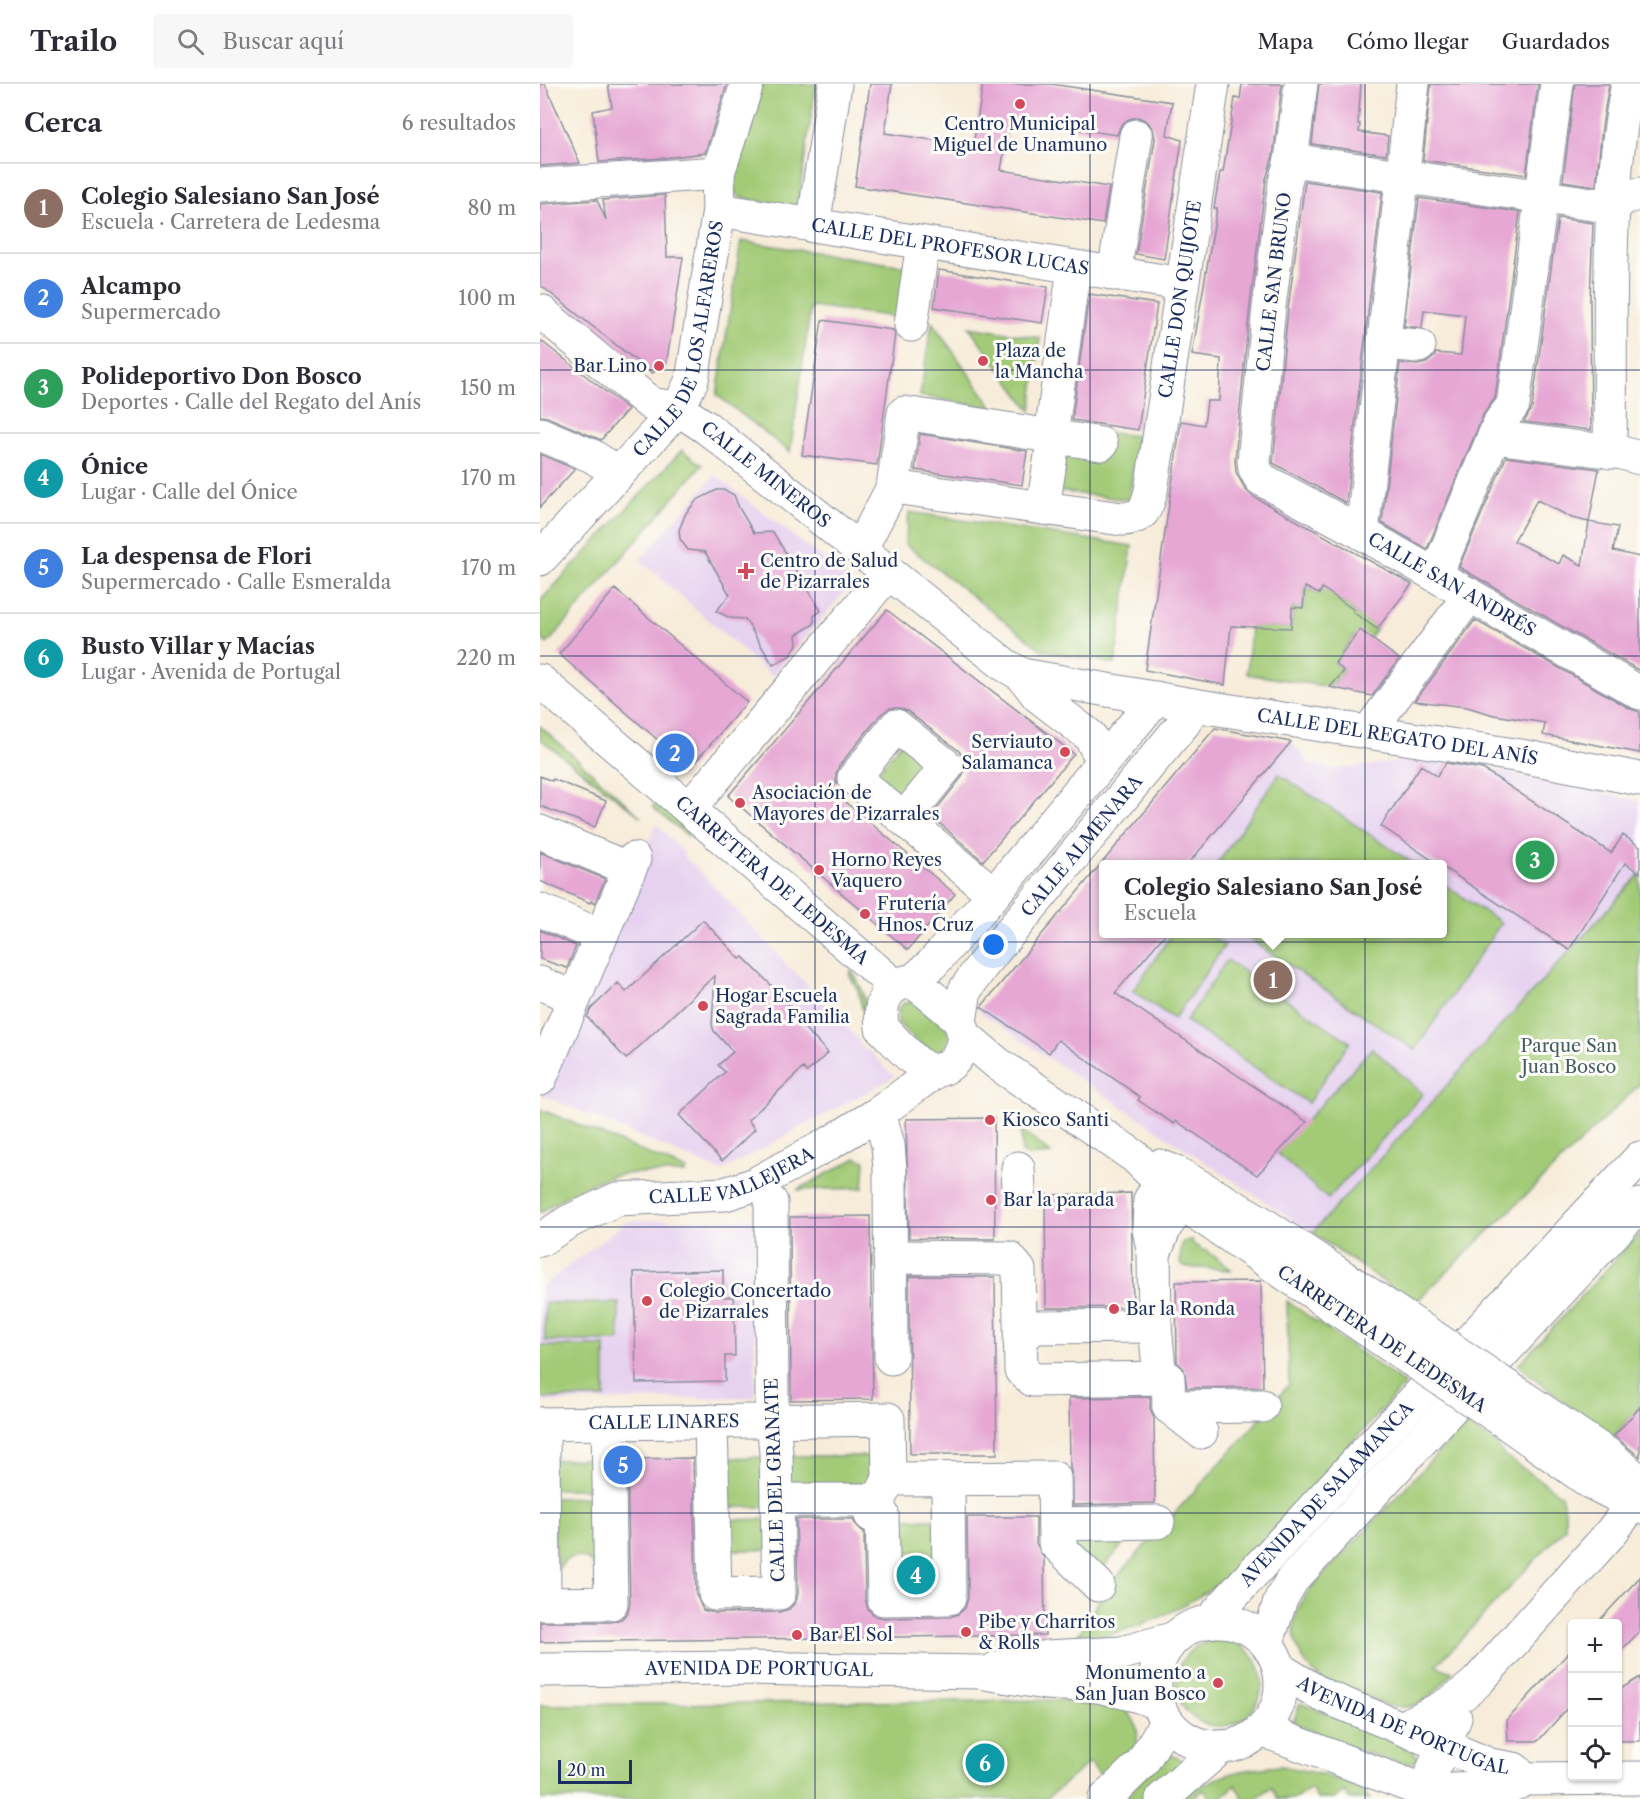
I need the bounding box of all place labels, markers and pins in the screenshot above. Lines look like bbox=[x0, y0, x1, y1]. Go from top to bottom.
marker: Centro Municipal Miguel de Unamuno bbox=[1013, 97, 1027, 111]
place label: Centro Municipal Miguel de Unamuno bbox=[933, 113, 1107, 156]
place label: Plaza de la Mancha bbox=[995, 340, 1084, 383]
marker: Plaza de la Mancha bbox=[976, 354, 990, 368]
place label: Bar Lino bbox=[573, 355, 647, 377]
marker: Bar Lino bbox=[652, 359, 666, 373]
place label: Centro de Salud de Pizarrales bbox=[760, 550, 898, 593]
marker: Centro de Salud de Pizarrales bbox=[737, 562, 755, 580]
pin: 2 bbox=[656, 730, 694, 776]
place label: Serviauto Salamanca bbox=[962, 731, 1053, 774]
marker: Serviauto Salamanca bbox=[1058, 745, 1072, 759]
place label: Asociación de Mayores de Pizarrales bbox=[751, 782, 940, 825]
marker: Asociación de Mayores de Pizarrales bbox=[733, 796, 747, 810]
pin: 3 bbox=[1516, 838, 1554, 882]
place label: Horno Reyes Vaquero bbox=[830, 849, 942, 892]
marker: Horno Reyes Vaquero bbox=[812, 863, 826, 877]
place label: Frutería Hnos. Cruz bbox=[877, 893, 974, 936]
marker: Frutería Hnos. Cruz bbox=[858, 907, 872, 921]
pin: 1 bbox=[1254, 958, 1292, 1002]
place label: Hogar Escuela Sagrada Familia bbox=[715, 985, 850, 1028]
marker: Hogar Escuela Sagrada Familia bbox=[696, 999, 710, 1013]
place label: Kiosco Santi bbox=[1002, 1109, 1109, 1131]
marker: Kiosco Santi bbox=[983, 1113, 997, 1127]
place label: Bar la parada bbox=[1003, 1189, 1115, 1211]
marker: Bar la parada bbox=[984, 1193, 998, 1207]
place label: Colegio Concertado de Pizarrales bbox=[659, 1280, 831, 1323]
marker: Colegio Concertado de Pizarrales bbox=[640, 1294, 654, 1308]
place label: Bar la Ronda bbox=[1126, 1298, 1236, 1320]
marker: Bar la Ronda bbox=[1107, 1302, 1121, 1316]
pin: 5 bbox=[604, 1442, 643, 1488]
pin: 4 bbox=[896, 1552, 935, 1598]
place label: Pibe y Charritos & Rolls bbox=[978, 1611, 1115, 1654]
place label: Bar El Sol bbox=[809, 1624, 893, 1646]
marker: Pibe y Charritos & Rolls bbox=[959, 1625, 973, 1639]
marker: Bar El Sol bbox=[790, 1628, 804, 1642]
place label: Monumento a San Juan Bosco bbox=[1075, 1662, 1207, 1705]
marker: Monumento a San Juan Bosco bbox=[1211, 1676, 1225, 1690]
pin: 6 bbox=[966, 1740, 1004, 1786]

